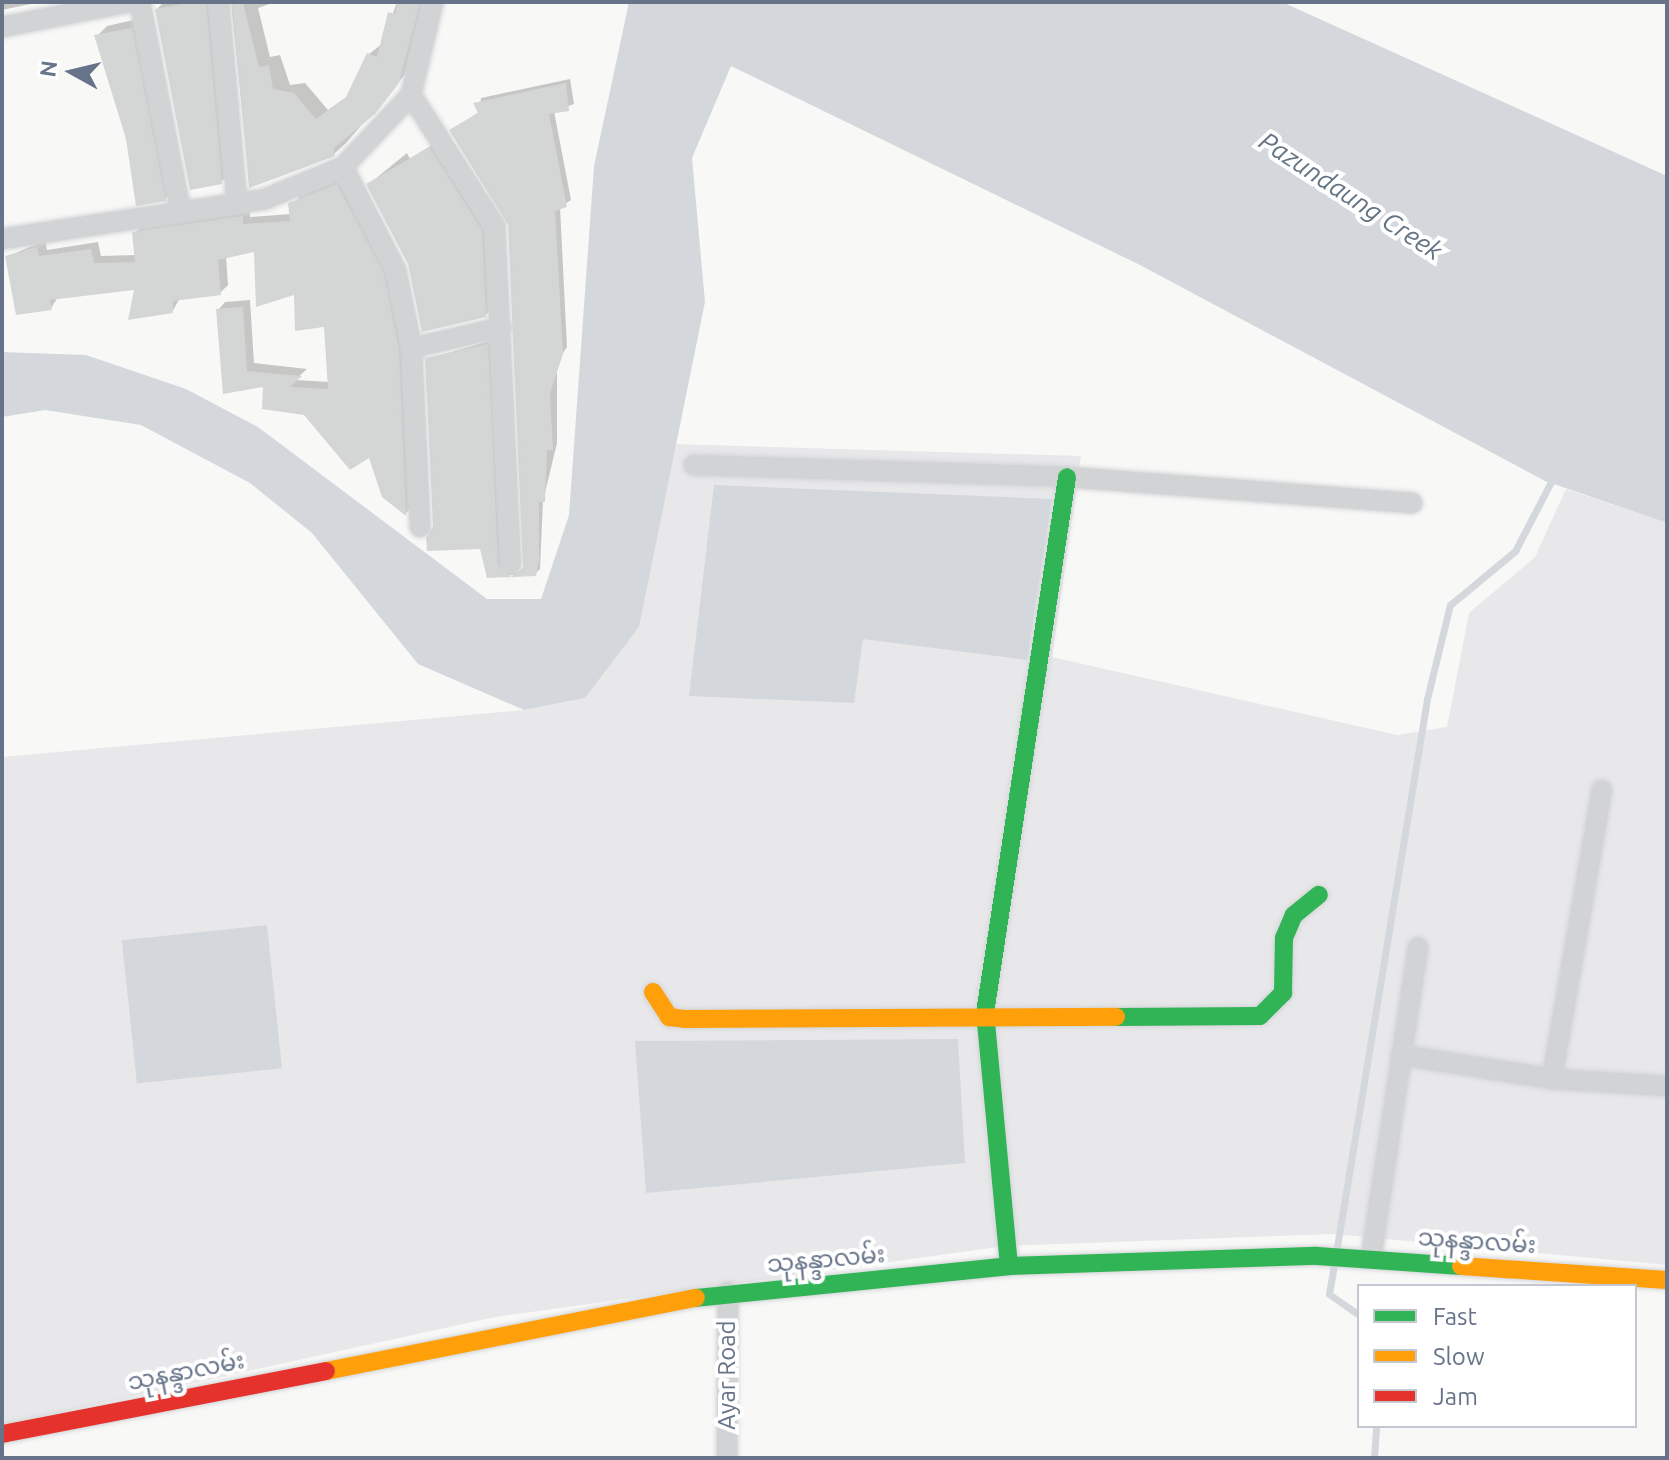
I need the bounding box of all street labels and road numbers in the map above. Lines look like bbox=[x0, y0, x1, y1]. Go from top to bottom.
street label: သုနန္ဒာလမ်း bbox=[1417, 1223, 1537, 1259]
street label: သုနန္ဒာလမ်း bbox=[766, 1239, 886, 1279]
street label: Ayar Road bbox=[713, 1320, 741, 1430]
street label: သုနန္ဒာလမ်း bbox=[125, 1346, 247, 1396]

